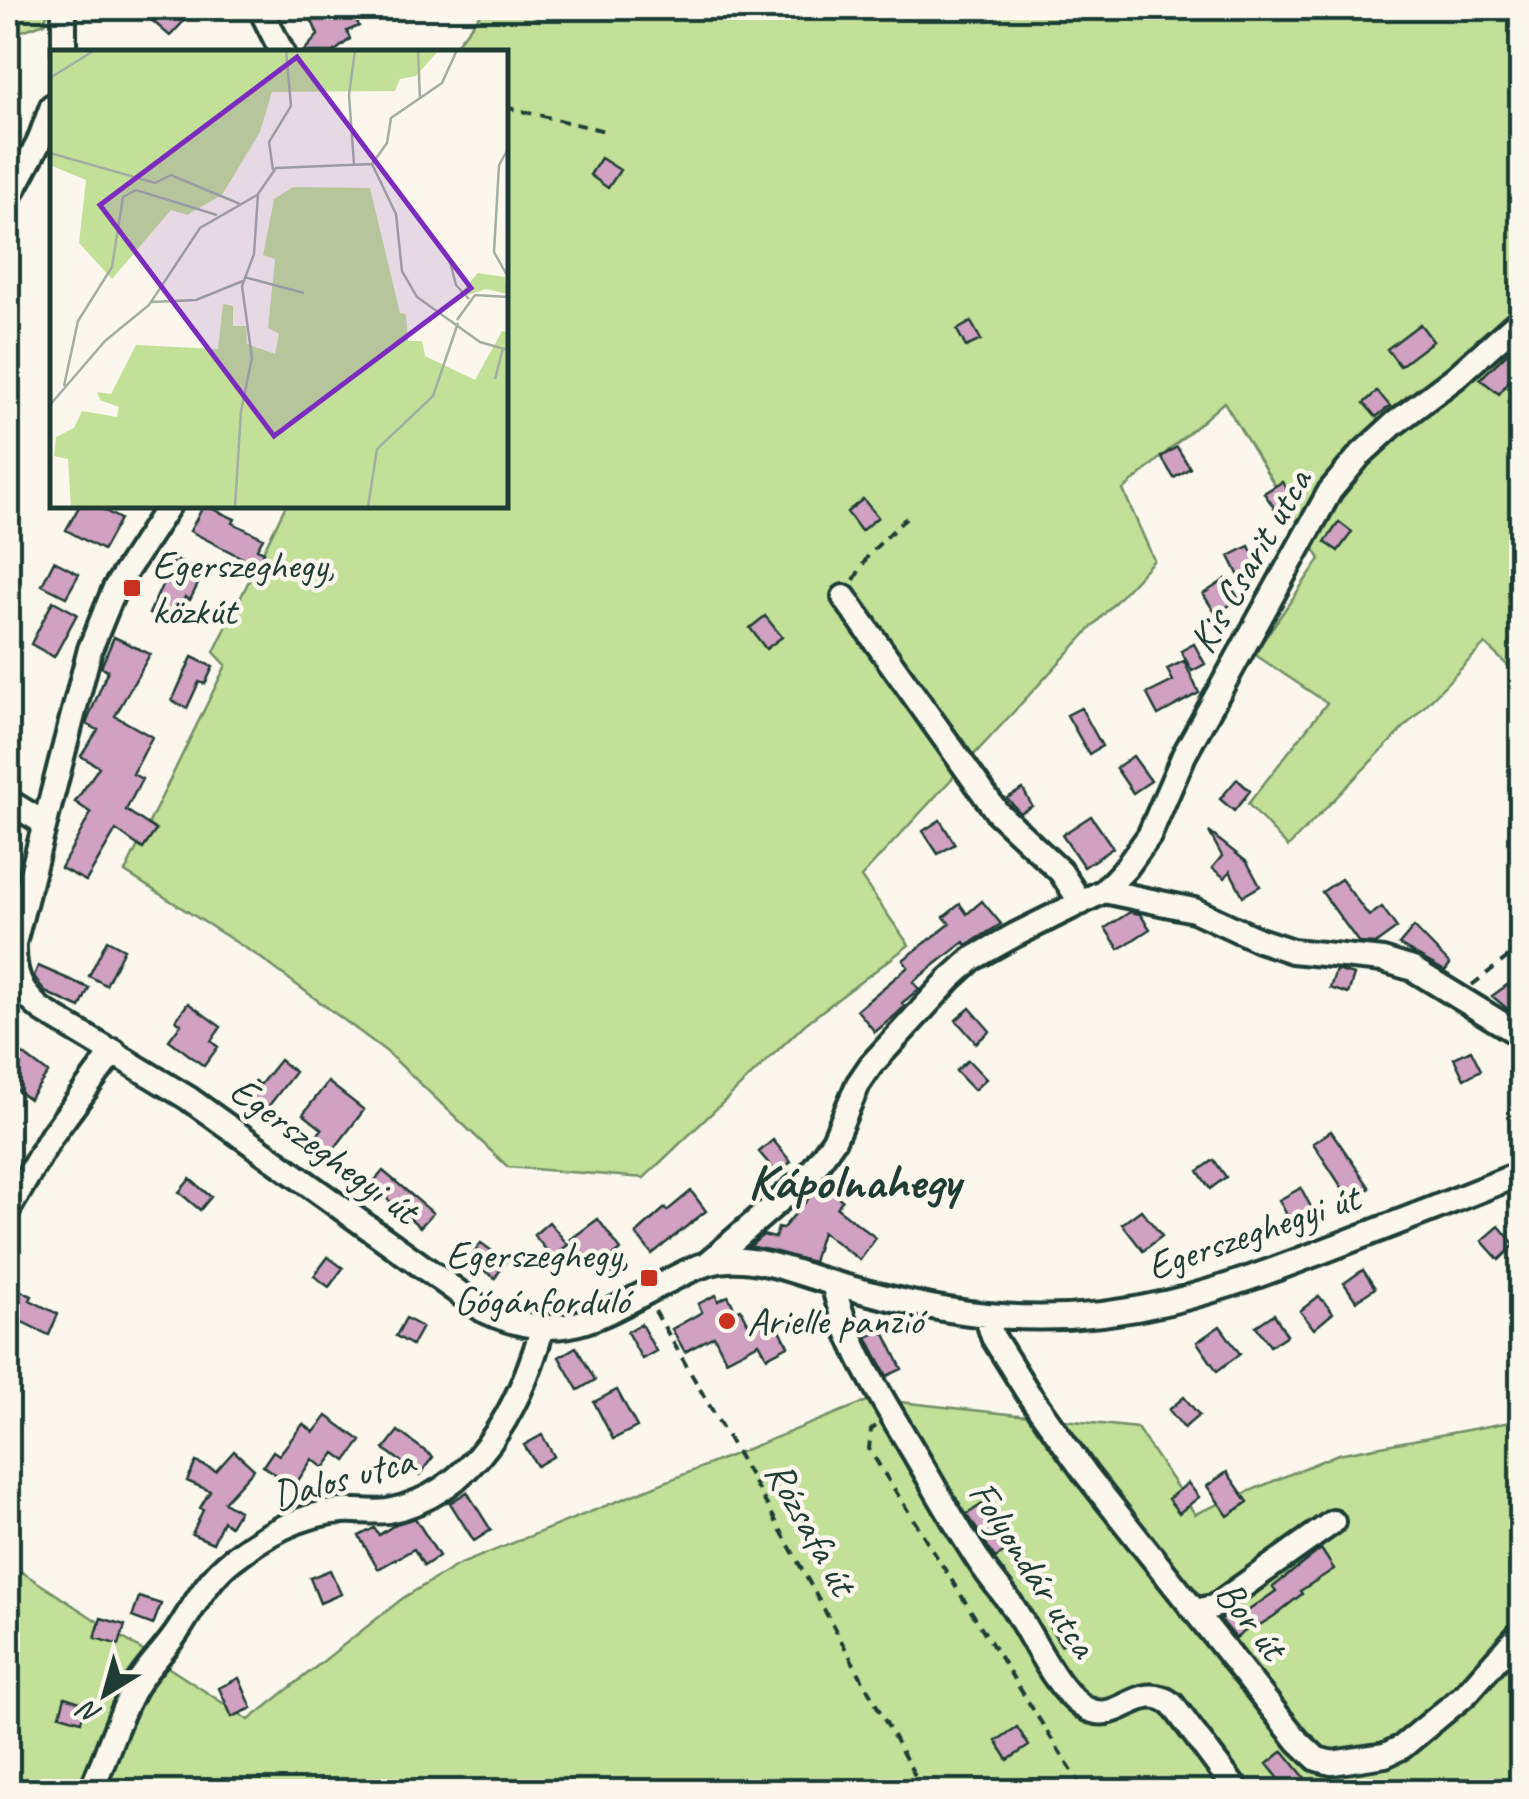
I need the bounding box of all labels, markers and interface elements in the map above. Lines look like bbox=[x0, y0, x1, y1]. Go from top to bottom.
inset map bbox=[50, 50, 508, 508]
street label: Kis Csarit utca bbox=[1177, 458, 1324, 662]
place label: Egerszeghegy, közkút bbox=[152, 540, 335, 636]
marker: Egerszeghegy, közkút bbox=[121, 577, 143, 599]
street label: Egerszeghegyi út bbox=[220, 1065, 431, 1237]
district label: Kápolnahegy bbox=[748, 1150, 965, 1213]
street label: Egerszeghegyi út bbox=[1141, 1171, 1369, 1292]
place label: Egerszeghegy, Gógánforduló bbox=[446, 1230, 634, 1326]
marker: Egerszeghegy, Gógánforduló bbox=[638, 1267, 660, 1289]
place label: Arielle panzió bbox=[747, 1296, 928, 1346]
marker: Arielle panzió bbox=[716, 1310, 738, 1332]
street label: Dalos utca bbox=[267, 1434, 422, 1521]
street label: Rózsafa út bbox=[754, 1453, 870, 1607]
street label: Folyondár utca bbox=[957, 1471, 1110, 1669]
street label: Bor út bbox=[1205, 1570, 1300, 1673]
north arrow bbox=[55, 1644, 155, 1744]
text: N bbox=[69, 1692, 108, 1733]

